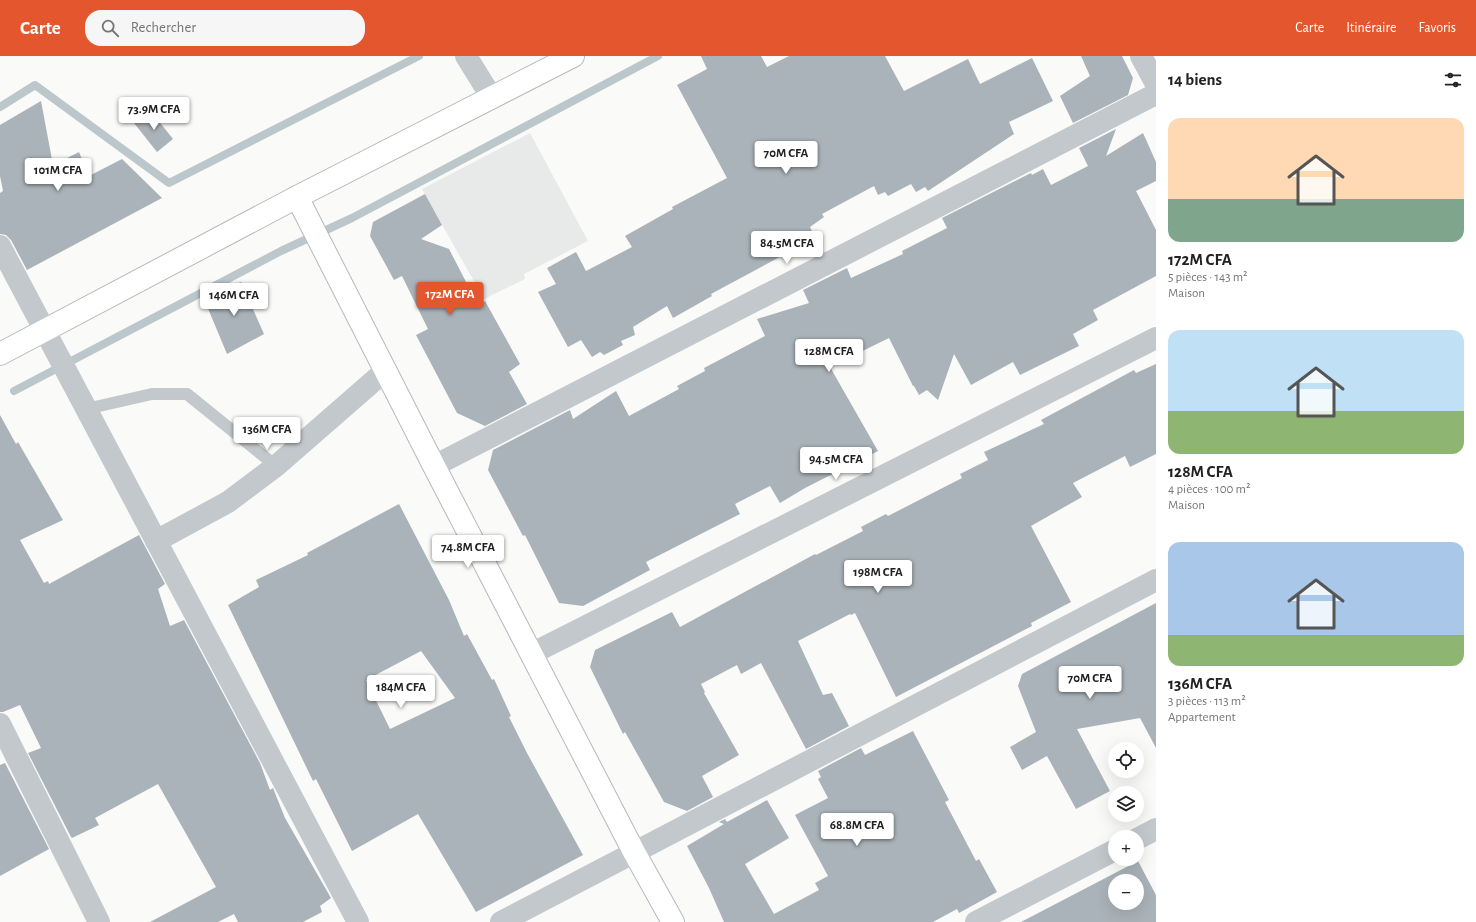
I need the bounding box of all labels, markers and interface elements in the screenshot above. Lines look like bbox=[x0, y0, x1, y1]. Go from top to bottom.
search box bbox=[85, 10, 365, 46]
icon: search bbox=[99, 17, 121, 39]
text: Carte bbox=[20, 19, 61, 38]
text: Rechercher bbox=[131, 20, 196, 35]
text: Carte bbox=[1295, 21, 1324, 35]
text: Itinéraire bbox=[1346, 21, 1396, 35]
text: Favoris bbox=[1418, 21, 1456, 35]
icon: filters bbox=[1442, 69, 1464, 91]
text: 14 biens bbox=[1168, 71, 1222, 88]
pin: 73.9M CFA bbox=[108, 97, 200, 131]
text: 73.9M CFA bbox=[128, 103, 180, 116]
pin: 70M CFA bbox=[749, 141, 823, 175]
icon: home bbox=[1280, 144, 1352, 216]
text: 70M CFA bbox=[764, 147, 808, 160]
pin: 101M CFA bbox=[17, 158, 99, 192]
text: 101M CFA bbox=[34, 164, 82, 177]
pin: 84.5M CFA bbox=[741, 231, 833, 265]
text: 84.5M CFA bbox=[760, 237, 814, 250]
text: 172M CFA bbox=[1168, 251, 1232, 268]
text: 5 pièces · 143 m² bbox=[1168, 271, 1248, 284]
pin: 172M CFA bbox=[409, 282, 491, 316]
pin: 146M CFA bbox=[193, 283, 275, 317]
text: Maison bbox=[1168, 287, 1205, 300]
text: 172M CFA bbox=[426, 288, 474, 301]
text: 146M CFA bbox=[209, 289, 259, 302]
pin: 128M CFA bbox=[788, 339, 870, 373]
text: 128M CFA bbox=[804, 345, 854, 358]
icon: home bbox=[1280, 356, 1352, 428]
pin: 136M CFA bbox=[226, 417, 308, 451]
text: 136M CFA bbox=[242, 423, 292, 436]
pin: 94.5M CFA bbox=[790, 447, 882, 481]
text: 94.5M CFA bbox=[809, 453, 863, 466]
text: 128M CFA bbox=[1168, 463, 1233, 480]
text: 4 pièces · 100 m² bbox=[1168, 483, 1251, 496]
text: Maison bbox=[1168, 499, 1205, 512]
pin: 74.8M CFA bbox=[422, 535, 514, 569]
text: 74.8M CFA bbox=[441, 541, 495, 554]
pin: 198M CFA bbox=[837, 560, 919, 594]
text: 198M CFA bbox=[853, 566, 903, 579]
icon: home bbox=[1280, 568, 1352, 640]
pin: 70M CFA bbox=[1053, 666, 1127, 700]
text: 70M CFA bbox=[1068, 672, 1112, 685]
pin: 184M CFA bbox=[360, 675, 442, 709]
text: 136M CFA bbox=[1168, 675, 1232, 692]
text: 184M CFA bbox=[376, 681, 426, 694]
text: 3 pièces · 113 m² bbox=[1168, 695, 1246, 708]
text: Appartement bbox=[1168, 711, 1236, 724]
map controls bbox=[1108, 742, 1144, 910]
button: locate bbox=[1108, 742, 1144, 778]
button: layers bbox=[1108, 786, 1144, 822]
pin: 68.8M CFA bbox=[811, 813, 903, 847]
text: 68.8M CFA bbox=[830, 819, 884, 832]
button: + bbox=[1108, 830, 1144, 866]
button: − bbox=[1108, 874, 1144, 910]

